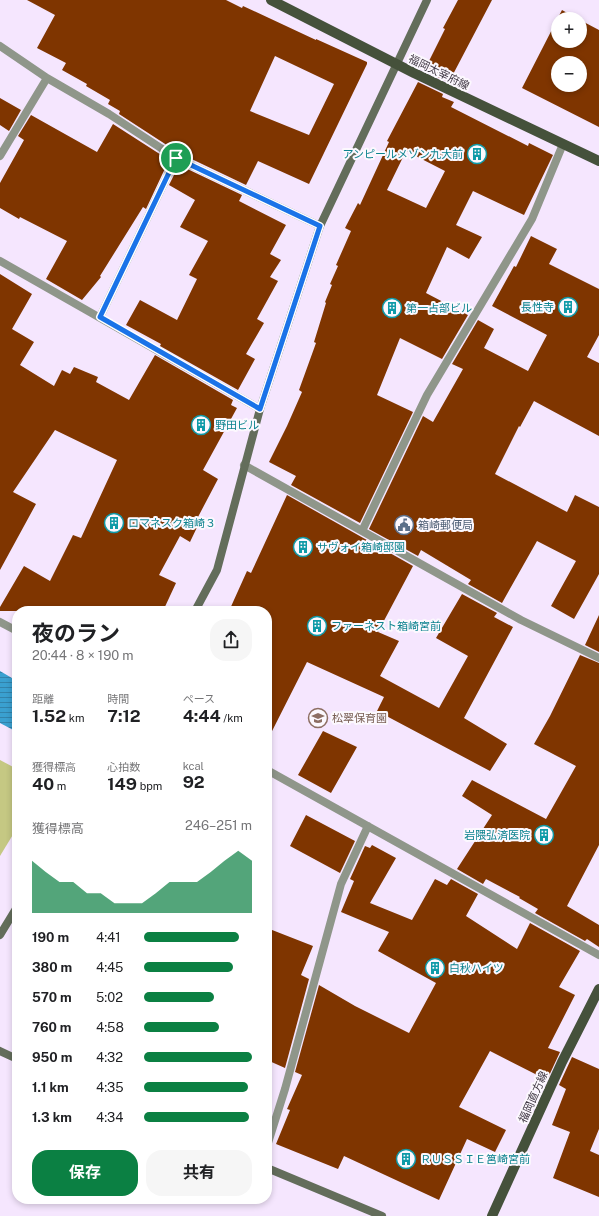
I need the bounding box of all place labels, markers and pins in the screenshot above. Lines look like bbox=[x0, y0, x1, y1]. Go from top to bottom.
pin bbox=[159, 141, 193, 175]
building icon: アンピールメゾン九大前 bbox=[466, 143, 488, 165]
place label: アンピールメゾン九大前 bbox=[342, 148, 463, 160]
building icon: 長性寺 bbox=[557, 296, 579, 318]
building icon: 第一占部ビル bbox=[381, 297, 403, 319]
place label: 長性寺 bbox=[521, 301, 554, 313]
place label: 第一占部ビル bbox=[406, 302, 472, 314]
building icon: 野田ビル bbox=[190, 414, 212, 436]
place label: 野田ビル bbox=[215, 419, 259, 431]
building icon: ロマネスク箱崎３ bbox=[103, 512, 125, 534]
public building icon: 箱崎郵便局 bbox=[393, 514, 415, 536]
place label: ロマネスク箱崎３ bbox=[128, 517, 216, 529]
place label: 箱崎郵便局 bbox=[418, 519, 473, 531]
building icon: サヴォイ箱崎邸園 bbox=[292, 536, 314, 558]
place label: サヴォイ箱崎邸園 bbox=[317, 541, 405, 553]
building icon: ファーネスト箱崎宮前 bbox=[306, 615, 328, 637]
place label: ファーネスト箱崎宮前 bbox=[331, 620, 441, 632]
school or university icon: 松翠保育園 bbox=[307, 707, 329, 729]
place label: 松翠保育園 bbox=[332, 712, 387, 724]
building icon: 岩隈弘済医院 bbox=[533, 824, 555, 846]
place label: 岩隈弘済医院 bbox=[464, 829, 530, 841]
building icon: 白秋ハイツ bbox=[424, 957, 446, 979]
place label: 白秋ハイツ bbox=[449, 962, 504, 974]
building icon: ＲＵＳＳＩＥ筥崎宮前 bbox=[395, 1148, 417, 1170]
place label: ＲＵＳＳＩＥ筥崎宮前 bbox=[420, 1153, 530, 1165]

